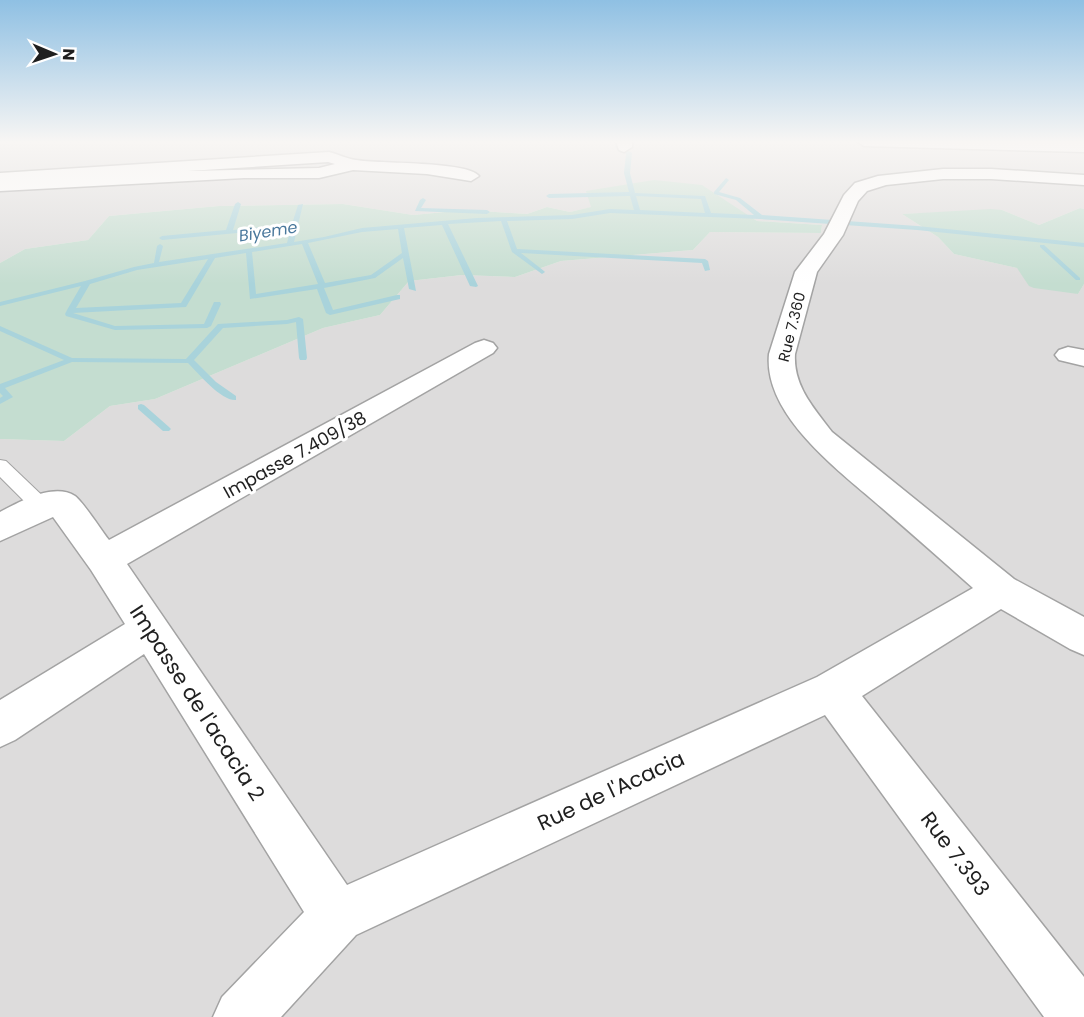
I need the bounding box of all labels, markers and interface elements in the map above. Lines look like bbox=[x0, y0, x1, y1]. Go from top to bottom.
north arrow bbox=[24, 24, 84, 84]
text: N bbox=[57, 48, 80, 61]
water label: Biyeme bbox=[237, 216, 299, 247]
street label: Rue 7.360 bbox=[773, 290, 810, 364]
street label: Impasse 7.409/38 bbox=[219, 405, 371, 504]
street label: Impasse de l'acacia 2 bbox=[123, 599, 272, 806]
street label: Rue de l'Acacia bbox=[532, 744, 689, 837]
street label: Rue 7.393 bbox=[914, 806, 997, 902]

